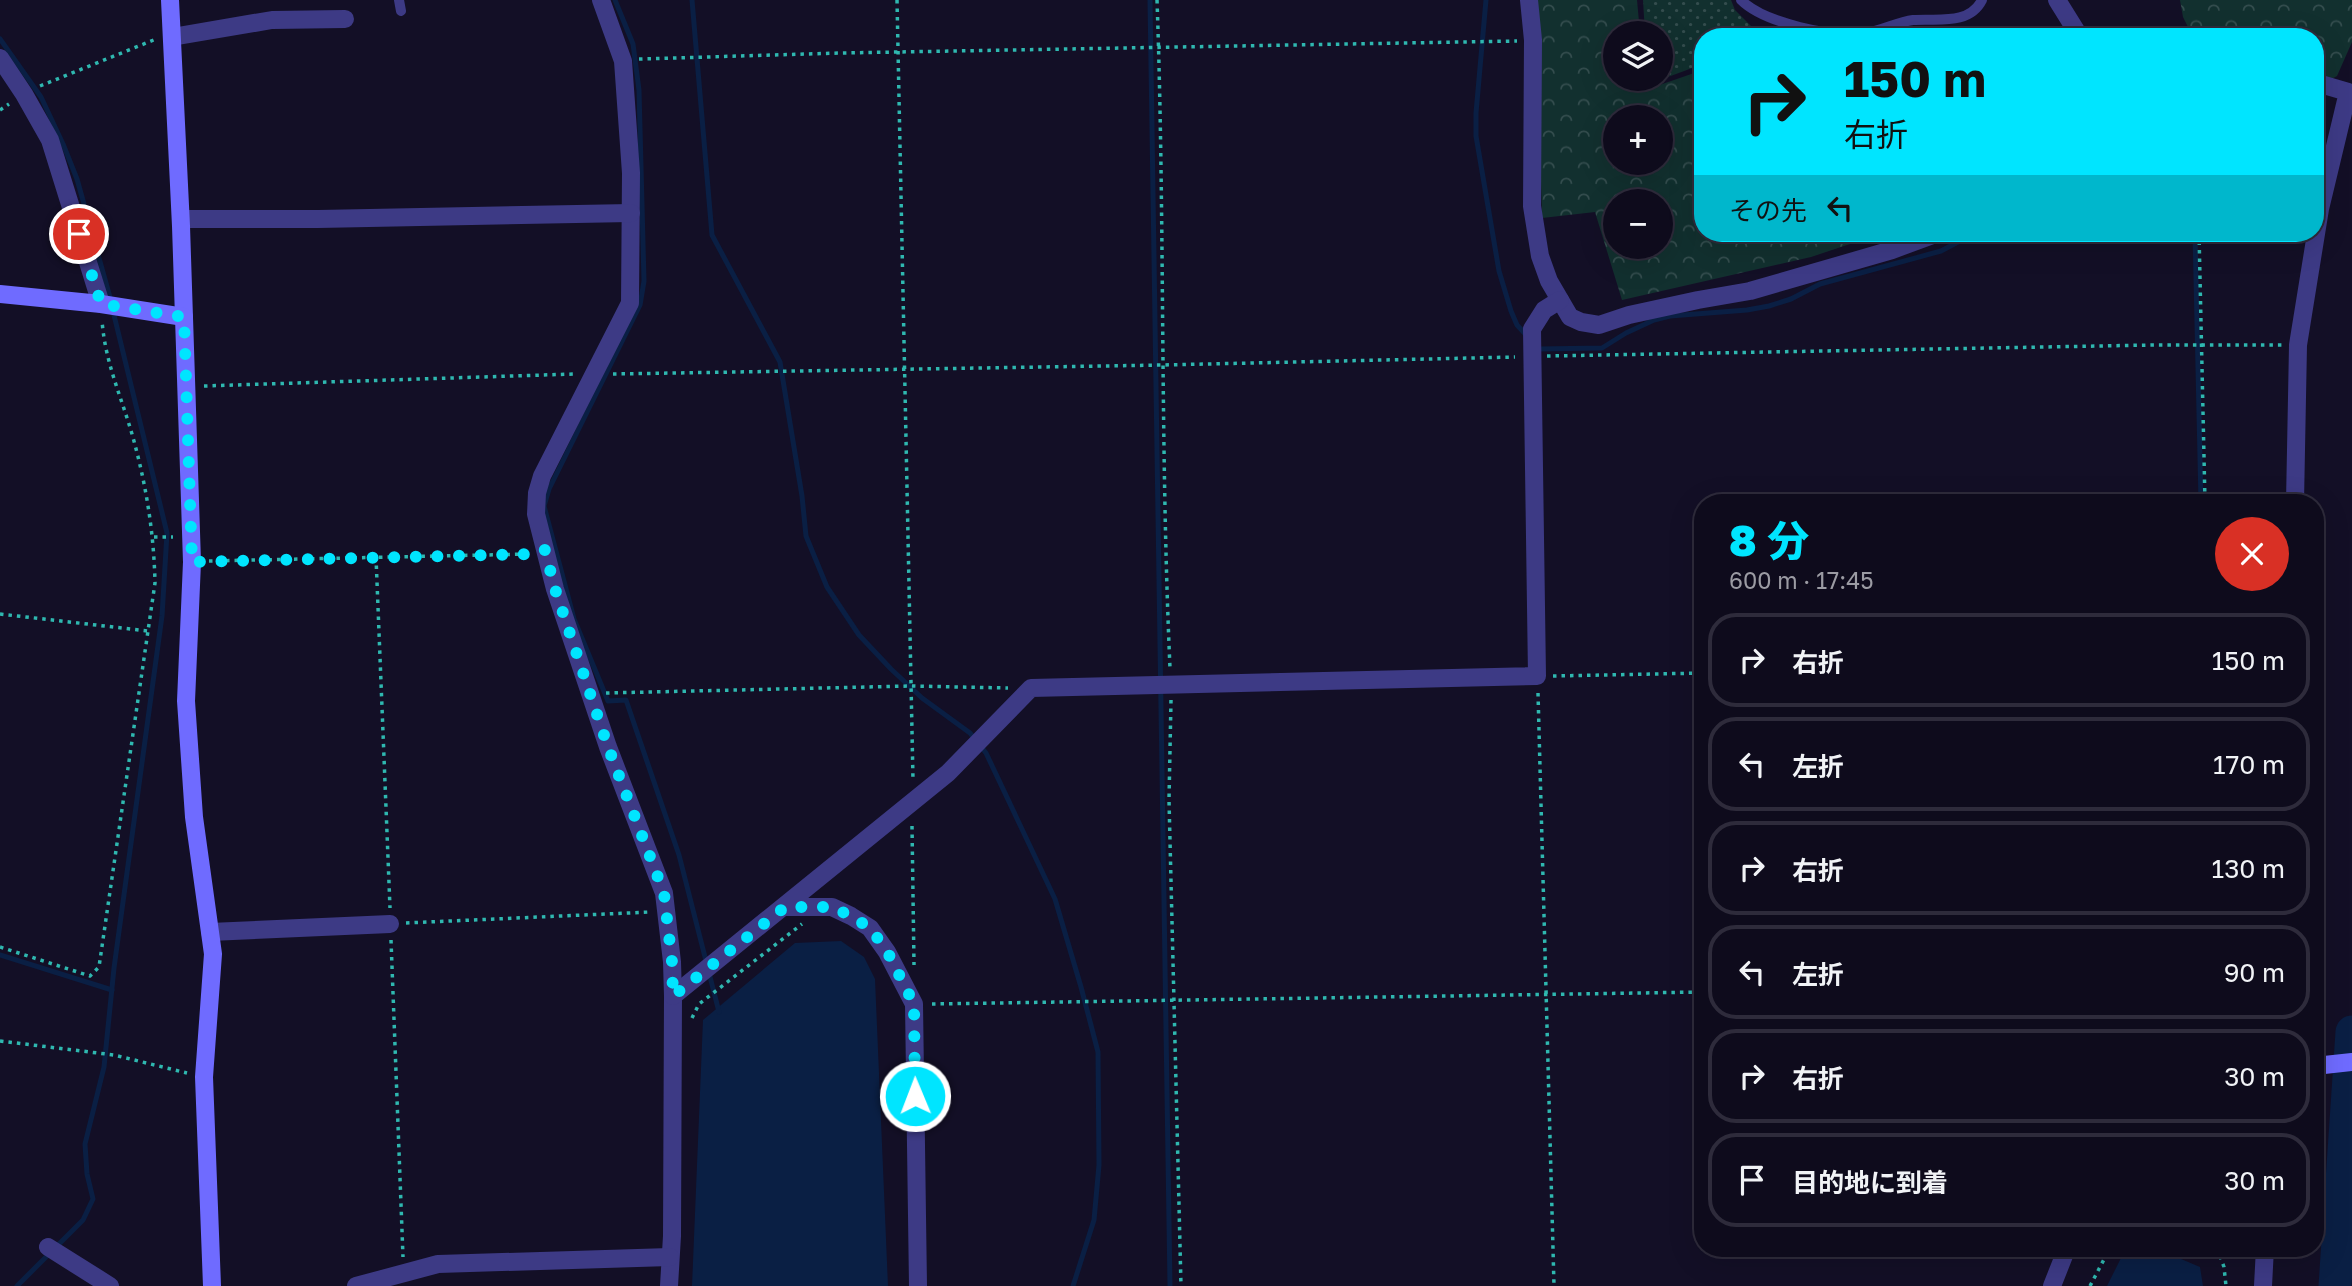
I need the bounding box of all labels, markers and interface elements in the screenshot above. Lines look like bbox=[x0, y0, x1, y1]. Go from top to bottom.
map controls bbox=[1603, 21, 1673, 259]
button: layers bbox=[1603, 21, 1673, 91]
text: 150 m bbox=[1844, 49, 1986, 108]
icon: right bbox=[1729, 56, 1820, 147]
button: + bbox=[1603, 105, 1673, 175]
text: 右折 bbox=[1844, 115, 1908, 153]
button: − bbox=[1603, 189, 1673, 259]
icon: left bbox=[1821, 189, 1859, 227]
text: その先 bbox=[1729, 195, 1807, 226]
pin bbox=[49, 204, 109, 264]
icon: arrive bbox=[60, 215, 98, 253]
text: 8 分 bbox=[1729, 515, 1809, 565]
button: close bbox=[2215, 517, 2289, 591]
text: 600 m · 17:45 bbox=[1729, 566, 1874, 594]
icon: right bbox=[1733, 641, 1771, 679]
text: 150 m bbox=[2212, 645, 2285, 676]
text: 右折 bbox=[1792, 647, 1844, 678]
icon: left bbox=[1733, 745, 1771, 783]
text: 170 m bbox=[2213, 749, 2285, 780]
text: 左折 bbox=[1792, 751, 1844, 782]
icon: right bbox=[1733, 849, 1771, 887]
text: 130 m bbox=[2212, 853, 2285, 884]
text: 右折 bbox=[1792, 855, 1844, 886]
icon: left bbox=[1733, 953, 1771, 991]
text: 90 m bbox=[2224, 957, 2285, 988]
text: 左折 bbox=[1792, 959, 1844, 990]
icon: right bbox=[1733, 1057, 1771, 1095]
position arrow bbox=[878, 1059, 952, 1133]
text: 30 m bbox=[2224, 1061, 2285, 1092]
text: 右折 bbox=[1792, 1063, 1844, 1094]
icon: arrive bbox=[1733, 1161, 1771, 1199]
text: 30 m bbox=[2224, 1165, 2285, 1196]
text: 目的地に到着 bbox=[1792, 1167, 1948, 1198]

